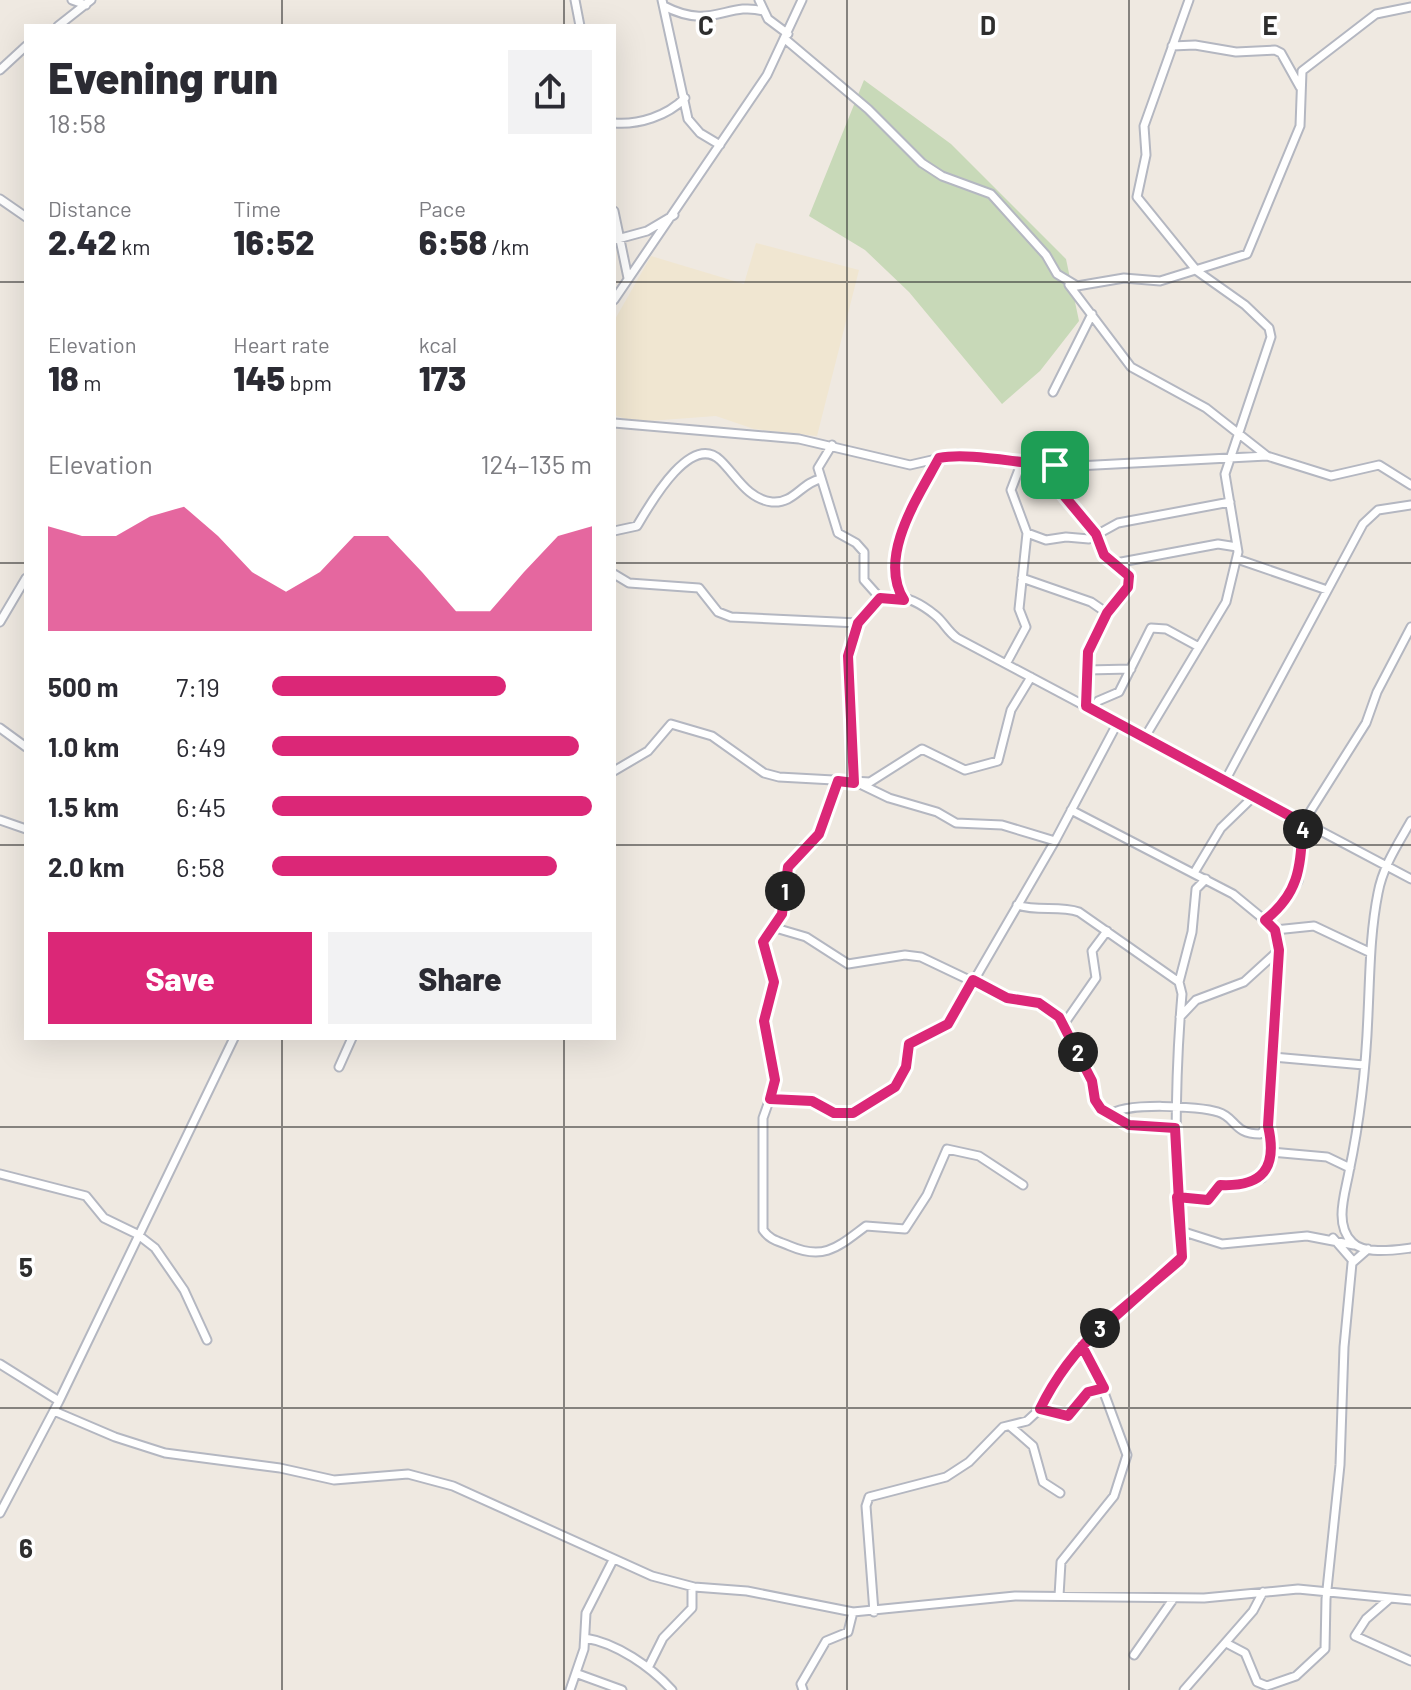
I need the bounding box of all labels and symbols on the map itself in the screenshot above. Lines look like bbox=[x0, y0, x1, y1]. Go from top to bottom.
text: C bbox=[698, 9, 714, 40]
text: D bbox=[980, 9, 996, 40]
text: E bbox=[1262, 9, 1278, 40]
pin bbox=[1021, 431, 1089, 499]
pin: 4 bbox=[1283, 809, 1323, 849]
pin: 1 bbox=[765, 871, 805, 911]
pin: 2 bbox=[1058, 1032, 1098, 1072]
text: 5 bbox=[19, 1251, 33, 1282]
pin: 3 bbox=[1080, 1308, 1120, 1348]
text: 6 bbox=[19, 1532, 33, 1563]

